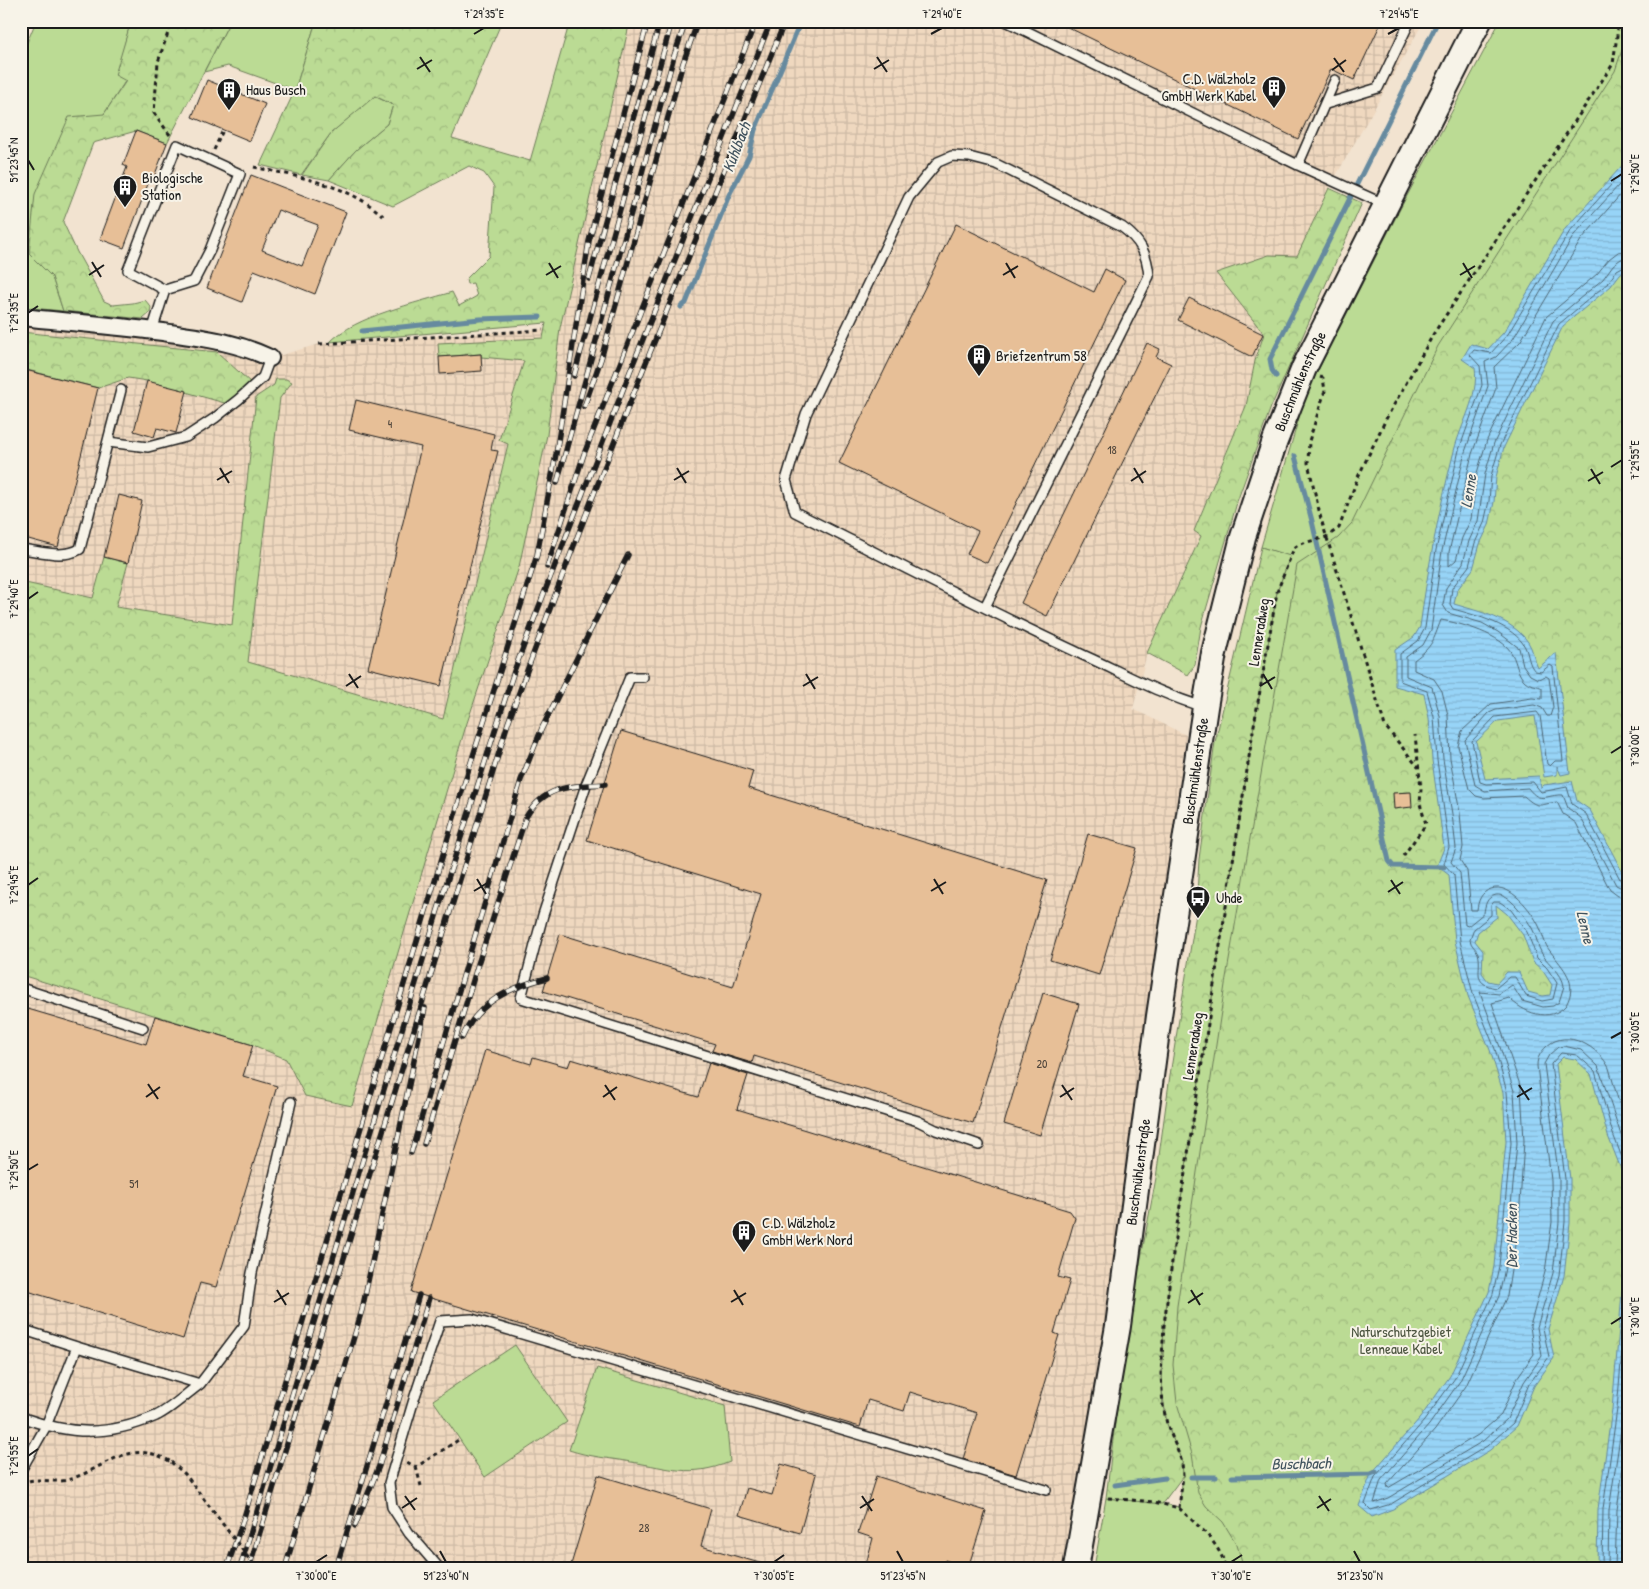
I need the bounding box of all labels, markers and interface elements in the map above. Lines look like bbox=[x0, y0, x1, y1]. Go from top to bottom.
text: 7°29'35"E bbox=[464, 5, 505, 22]
text: 7°29'40"E bbox=[922, 5, 962, 22]
text: 7°29'45"E bbox=[1379, 5, 1419, 22]
place label: C.D. Wälzholz GmbH Werk Kabel bbox=[1161, 68, 1257, 106]
building icon: C.D. Wälzholz GmbH Werk Kabel bbox=[1261, 75, 1287, 109]
building icon: Haus Busch bbox=[216, 77, 242, 111]
place label: Haus Busch bbox=[246, 79, 306, 100]
water label: Kuhlbach bbox=[716, 118, 756, 175]
text: 51°23'45"N bbox=[5, 138, 22, 182]
text: 7°29'50"E bbox=[1626, 153, 1643, 194]
place label: Biologische Station bbox=[142, 167, 203, 205]
building icon: Biologische Station bbox=[112, 174, 138, 208]
text: 7°29'35"E bbox=[5, 292, 22, 333]
street label: Buschmühlenstraße bbox=[1269, 327, 1331, 434]
building icon: Briefzentrum 58 bbox=[966, 343, 992, 377]
place label: Briefzentrum 58 bbox=[996, 345, 1087, 366]
house number: 4 bbox=[388, 415, 393, 432]
text: 7°29'55"E bbox=[1626, 439, 1643, 480]
house number: 18 bbox=[1107, 441, 1117, 458]
water label: Lenne bbox=[1455, 472, 1482, 509]
text: 7°29'40"E bbox=[5, 579, 22, 619]
street label: Lenneradweg bbox=[1243, 596, 1274, 667]
street label: Buschmühlenstraße bbox=[1177, 716, 1213, 826]
text: 7°30'00"E bbox=[1626, 725, 1643, 767]
text: 7°29'45"E bbox=[5, 865, 22, 905]
bus stop icon: Uhde bbox=[1185, 885, 1211, 919]
place label: Uhde bbox=[1216, 887, 1242, 908]
water label: Lenne bbox=[1572, 908, 1601, 946]
street label: Lenneradweg bbox=[1177, 1010, 1208, 1081]
text: 7°30'05"E bbox=[1626, 1011, 1643, 1052]
house number: 20 bbox=[1037, 1055, 1048, 1072]
street label: Buschmühlenstraße bbox=[1120, 1117, 1155, 1227]
text: 7°29'50"E bbox=[5, 1149, 22, 1190]
house number: 51 bbox=[129, 1175, 139, 1192]
water label: Der Hacken bbox=[1500, 1202, 1522, 1268]
place label: C.D. Wälzholz GmbH Werk Nord bbox=[762, 1212, 853, 1250]
building icon: C.D. Wälzholz GmbH Werk Nord bbox=[731, 1219, 757, 1253]
text: 7°30'10"E bbox=[1626, 1296, 1643, 1337]
park label: Naturschutzgebiet Lenneaue Kabel bbox=[1351, 1321, 1452, 1359]
text: 7°29'55"E bbox=[5, 1435, 22, 1476]
water label: Buschbach bbox=[1271, 1451, 1332, 1475]
house number: 28 bbox=[639, 1519, 649, 1536]
text: 7°30'00"E bbox=[295, 1567, 337, 1584]
text: 51°23'40"N bbox=[423, 1567, 469, 1584]
text: 7°30'05"E bbox=[754, 1567, 795, 1584]
text: 51°23'45"N bbox=[881, 1567, 925, 1584]
text: 7°30'10"E bbox=[1211, 1567, 1252, 1584]
text: 51°23'50"N bbox=[1337, 1567, 1383, 1584]

